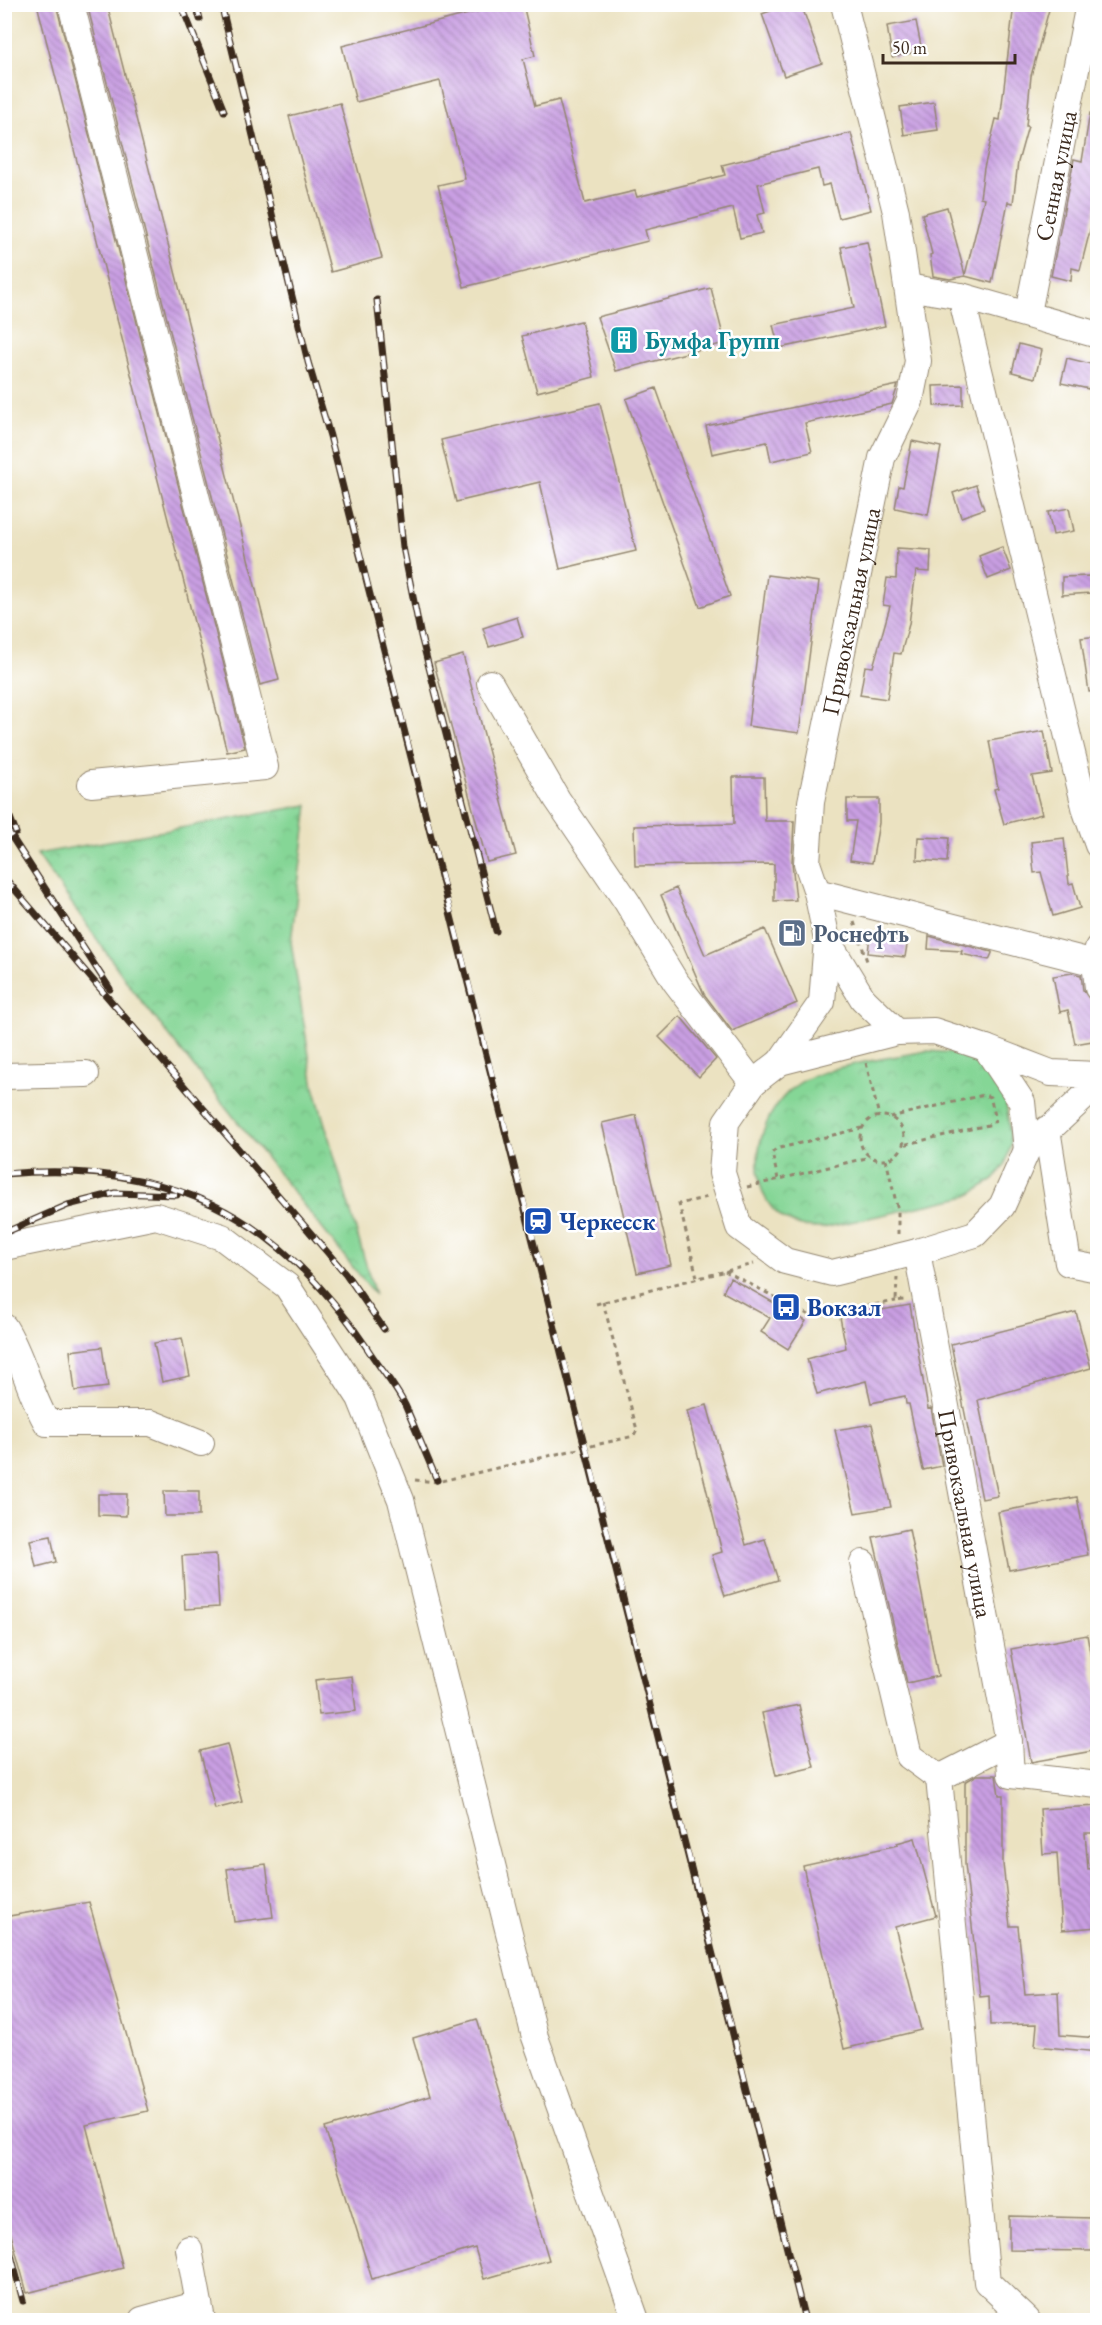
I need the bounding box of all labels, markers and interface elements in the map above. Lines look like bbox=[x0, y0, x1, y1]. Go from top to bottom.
scale bar bbox=[883, 27, 1015, 65]
text: 50 m bbox=[892, 36, 927, 59]
street label: Сенная улица bbox=[1027, 107, 1083, 244]
building icon: Бумфа Групп bbox=[608, 324, 640, 356]
place label: Бумфа Групп bbox=[645, 325, 780, 357]
street label: Привокзальная улица bbox=[814, 504, 887, 718]
fuel station icon: Роснефть bbox=[776, 917, 808, 949]
place label: Роснефть bbox=[813, 918, 909, 949]
station icon: Черкесск bbox=[522, 1205, 554, 1237]
place label: Черкесск bbox=[559, 1206, 656, 1237]
bus stop icon: Вокзал bbox=[770, 1291, 802, 1323]
place label: Вокзал bbox=[807, 1292, 881, 1323]
street label: Привокзальная улица bbox=[931, 1407, 1001, 1621]

